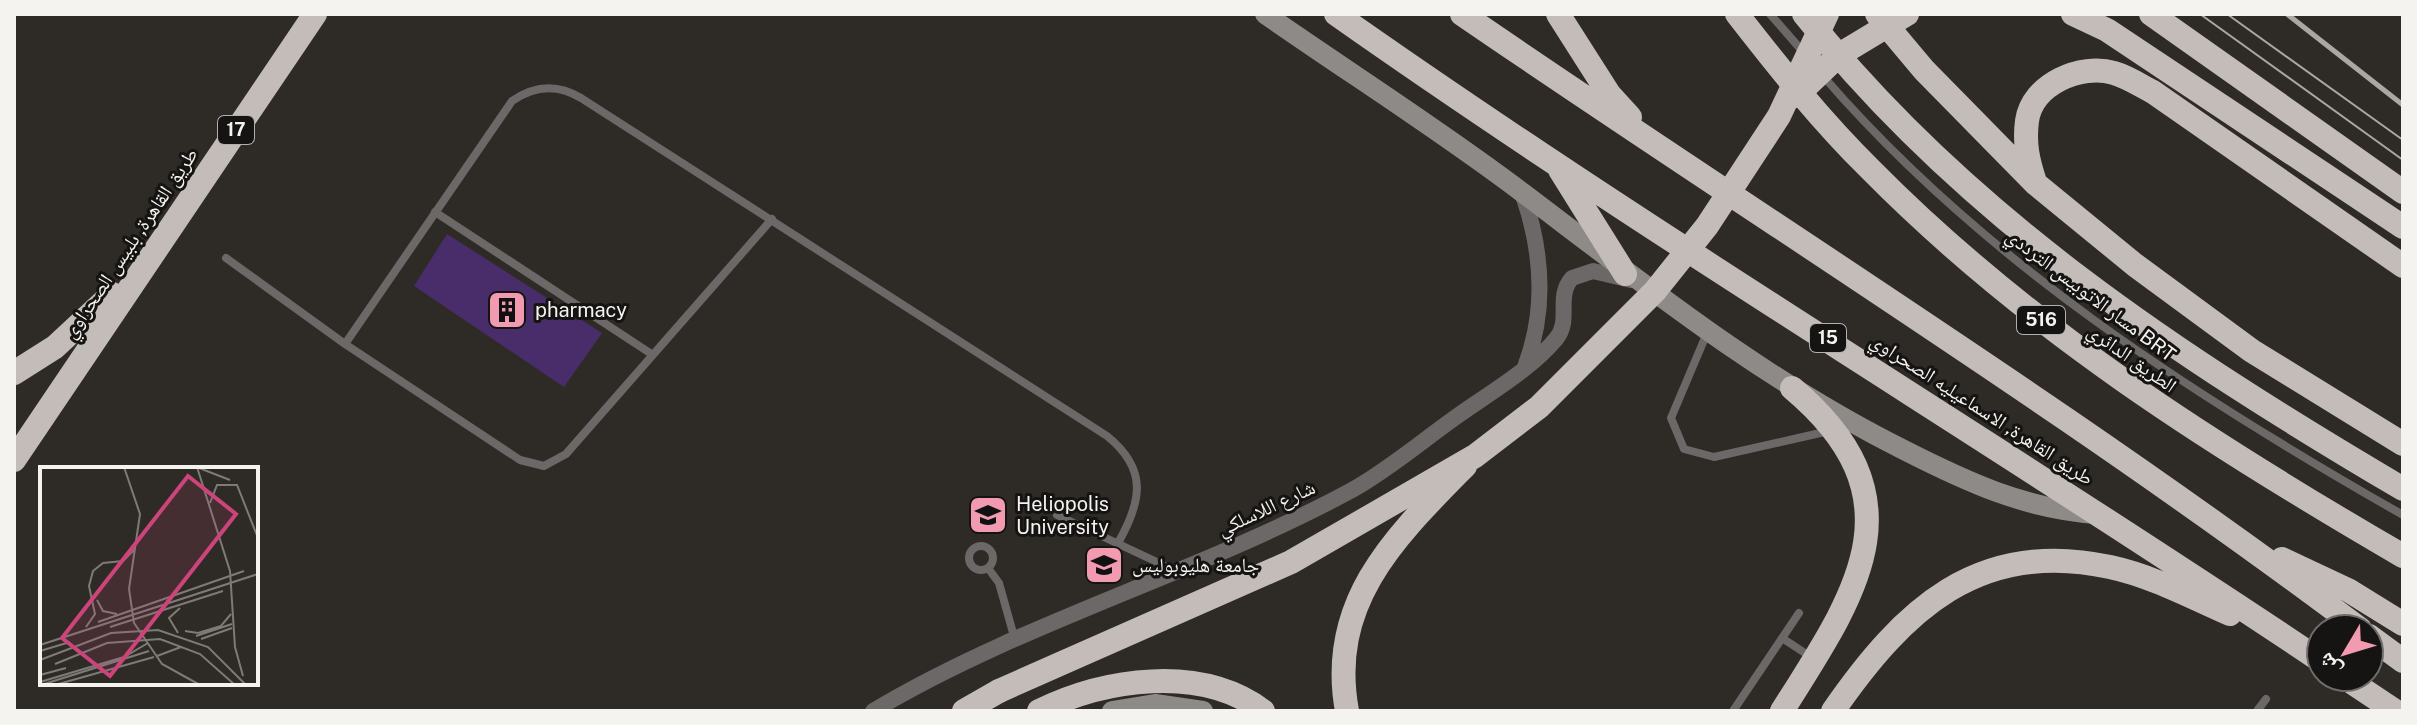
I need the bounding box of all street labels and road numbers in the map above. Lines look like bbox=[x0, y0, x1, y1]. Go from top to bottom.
road number: 17 bbox=[218, 116, 254, 144]
street label: طريق القاهرة, بلبيس الصحراوي bbox=[57, 143, 206, 345]
street label: مسار الاتوبيس الترددي BRT bbox=[1999, 223, 2181, 370]
road number: 516 bbox=[2017, 306, 2065, 334]
street label: الطريق الدائري bbox=[2080, 319, 2181, 401]
road number: 15 bbox=[1810, 324, 1846, 352]
street label: طريق القاهرة, الاسماعيليه الصحراوي bbox=[1864, 328, 2098, 494]
street label: شارع اللاسلكي bbox=[1213, 475, 1320, 545]

